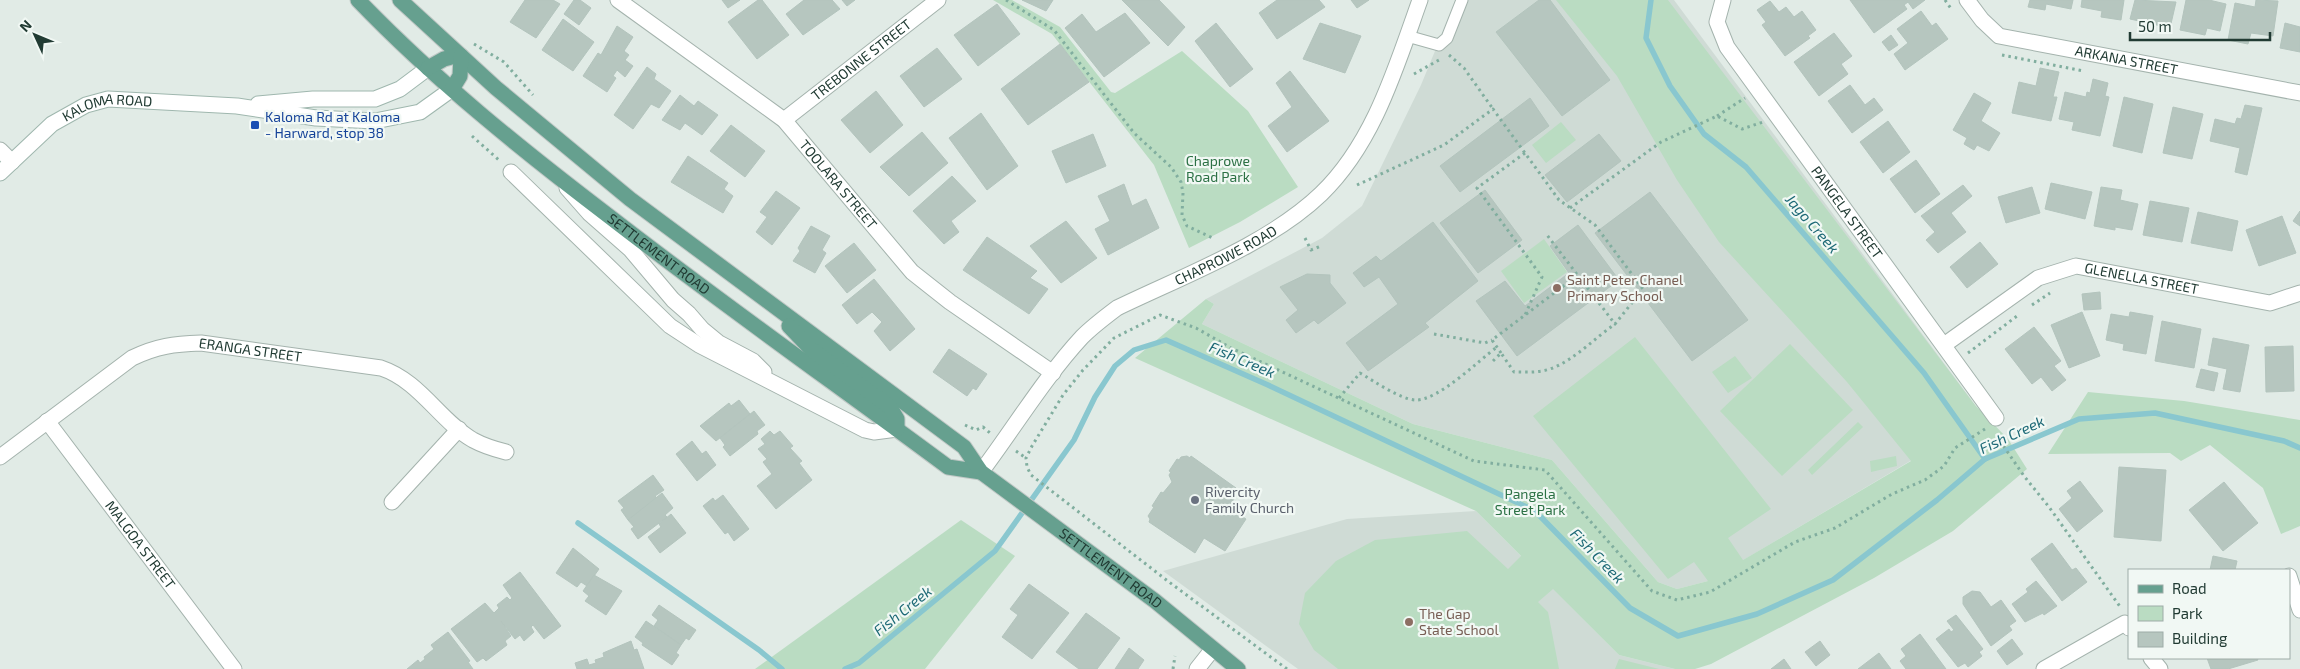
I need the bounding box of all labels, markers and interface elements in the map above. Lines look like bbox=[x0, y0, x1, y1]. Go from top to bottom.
north arrow bbox=[10, 10, 60, 60]
scale bar bbox=[2130, 10, 2270, 42]
street label: TREBONNE STREET bbox=[808, 15, 914, 104]
text: N bbox=[16, 16, 35, 35]
text: 50 m bbox=[2138, 17, 2172, 35]
street label: ARKANA STREET bbox=[2074, 42, 2179, 78]
street label: KALOMA ROAD bbox=[59, 90, 153, 125]
place label: Kaloma Rd at Kaloma - Harward, stop 38 bbox=[265, 108, 400, 141]
marker: Kaloma Rd at Kaloma - Harward, stop 38 bbox=[249, 119, 261, 131]
street label: TOOLARA STREET bbox=[796, 136, 881, 232]
park label: Chaprowe Road Park bbox=[1186, 152, 1250, 185]
street label: PANGELA STREET bbox=[1808, 162, 1887, 262]
water label: Jago Creek bbox=[1782, 189, 1843, 257]
street label: SETTLEMENT ROAD bbox=[604, 209, 714, 298]
street label: CHAPROWE ROAD bbox=[1172, 221, 1280, 288]
street label: GLENELLA STREET bbox=[2083, 259, 2200, 297]
place label: Saint Peter Chanel Primary School bbox=[1567, 271, 1684, 304]
marker: Saint Peter Chanel Primary School bbox=[1551, 282, 1563, 294]
street label: ERANGA STREET bbox=[198, 334, 303, 365]
water label: Fish Creek bbox=[1207, 337, 1278, 381]
water label: Fish Creek bbox=[1976, 411, 2047, 457]
place label: Rivercity Family Church bbox=[1205, 483, 1294, 516]
park label: Pangela Street Park bbox=[1495, 485, 1565, 518]
marker: Rivercity Family Church bbox=[1189, 494, 1201, 506]
street label: MALGOA STREET bbox=[102, 497, 179, 592]
street label: SETTLEMENT ROAD bbox=[1056, 524, 1166, 612]
water label: Fish Creek bbox=[1567, 524, 1628, 587]
legend bbox=[2128, 569, 2290, 659]
text: Road bbox=[2172, 579, 2207, 597]
water label: Fish Creek bbox=[870, 581, 935, 639]
text: Park bbox=[2172, 604, 2203, 622]
place label: The Gap State School bbox=[1419, 605, 1500, 638]
marker: The Gap State School bbox=[1403, 616, 1415, 628]
text: Building bbox=[2172, 629, 2228, 647]

